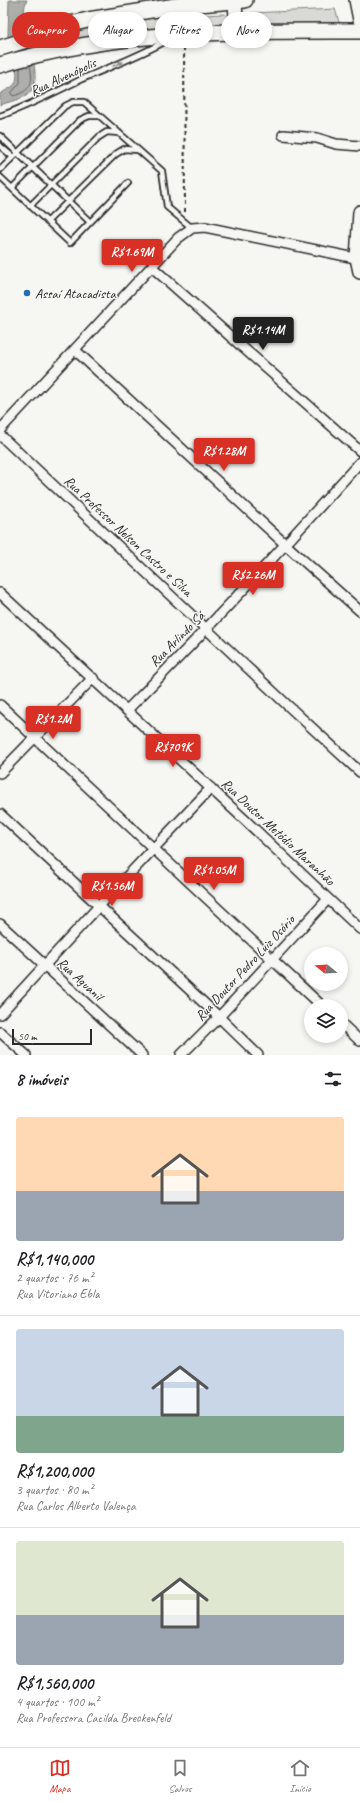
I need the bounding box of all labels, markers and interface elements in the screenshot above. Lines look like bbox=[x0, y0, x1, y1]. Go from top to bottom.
chip: Comprar bbox=[12, 12, 80, 48]
chip: Alugar bbox=[88, 12, 147, 48]
chip: Filtros bbox=[155, 12, 213, 48]
chip: Novo bbox=[221, 12, 272, 48]
street label: Rua Alvenópolis bbox=[27, 54, 100, 100]
one-way arrow bbox=[113, 61, 124, 67]
pin: R$1.69M bbox=[95, 239, 169, 273]
text: R$1.69M bbox=[111, 244, 153, 260]
place label: Assaí Atacadista bbox=[35, 285, 116, 302]
marker: Assaí Atacadista bbox=[22, 288, 32, 298]
pin: R$1.14M bbox=[226, 317, 300, 351]
text: R$1.14M bbox=[242, 322, 284, 338]
pin: R$1.28M bbox=[187, 438, 261, 472]
text: R$1.28M bbox=[203, 443, 245, 459]
street label: Rua Professor Nelson Castro e Silva bbox=[60, 472, 196, 601]
pin: R$2.26M bbox=[216, 562, 290, 596]
text: R$2.26M bbox=[232, 567, 274, 583]
street label: Rua Arlindo Sá bbox=[146, 606, 210, 670]
pin: R$1.2M bbox=[20, 706, 86, 740]
text: R$1.2M bbox=[35, 711, 71, 727]
pin: R$709K bbox=[140, 734, 206, 768]
text: R$709K bbox=[155, 739, 191, 755]
street label: Rua Doutor Metódio Maranhão bbox=[218, 775, 339, 890]
pin: R$1.05M bbox=[177, 857, 251, 891]
text: R$1.05M bbox=[193, 862, 235, 878]
pin: R$1.56M bbox=[75, 873, 149, 907]
text: R$1.56M bbox=[91, 878, 133, 894]
street label: Rua Doutor Pedro Luiz Osório bbox=[192, 910, 300, 1024]
north arrow bbox=[304, 947, 348, 991]
map controls bbox=[304, 947, 348, 1043]
street label: Rua Aguanil bbox=[54, 954, 108, 1006]
button: layers bbox=[304, 999, 348, 1043]
scale bar bbox=[12, 1027, 92, 1046]
text: 50 m bbox=[18, 1029, 37, 1043]
icon: filters bbox=[322, 1068, 344, 1090]
text: 8 imóveis bbox=[16, 1069, 67, 1090]
icon: home bbox=[144, 1143, 216, 1215]
text: R$1,140,000 bbox=[16, 1249, 93, 1270]
text: 2 quartos · 76 m² bbox=[16, 1270, 93, 1286]
text: Rua Vitoriano Ebla bbox=[16, 1286, 99, 1302]
icon: home bbox=[144, 1355, 216, 1427]
text: R$1,200,000 bbox=[16, 1461, 93, 1482]
text: 3 quartos · 80 m² bbox=[16, 1482, 93, 1498]
text: Rua Carlos Alberto Valença bbox=[16, 1498, 136, 1514]
icon: home bbox=[144, 1567, 216, 1639]
text: R$1,560,000 bbox=[16, 1673, 93, 1694]
text: 4 quartos · 100 m² bbox=[16, 1694, 99, 1710]
text: Rua Professora Cacilda Breckenfeld bbox=[16, 1710, 171, 1726]
tab: Mapa bbox=[49, 1757, 71, 1795]
tab: Salvos bbox=[168, 1757, 192, 1795]
tab: Início bbox=[289, 1757, 311, 1795]

